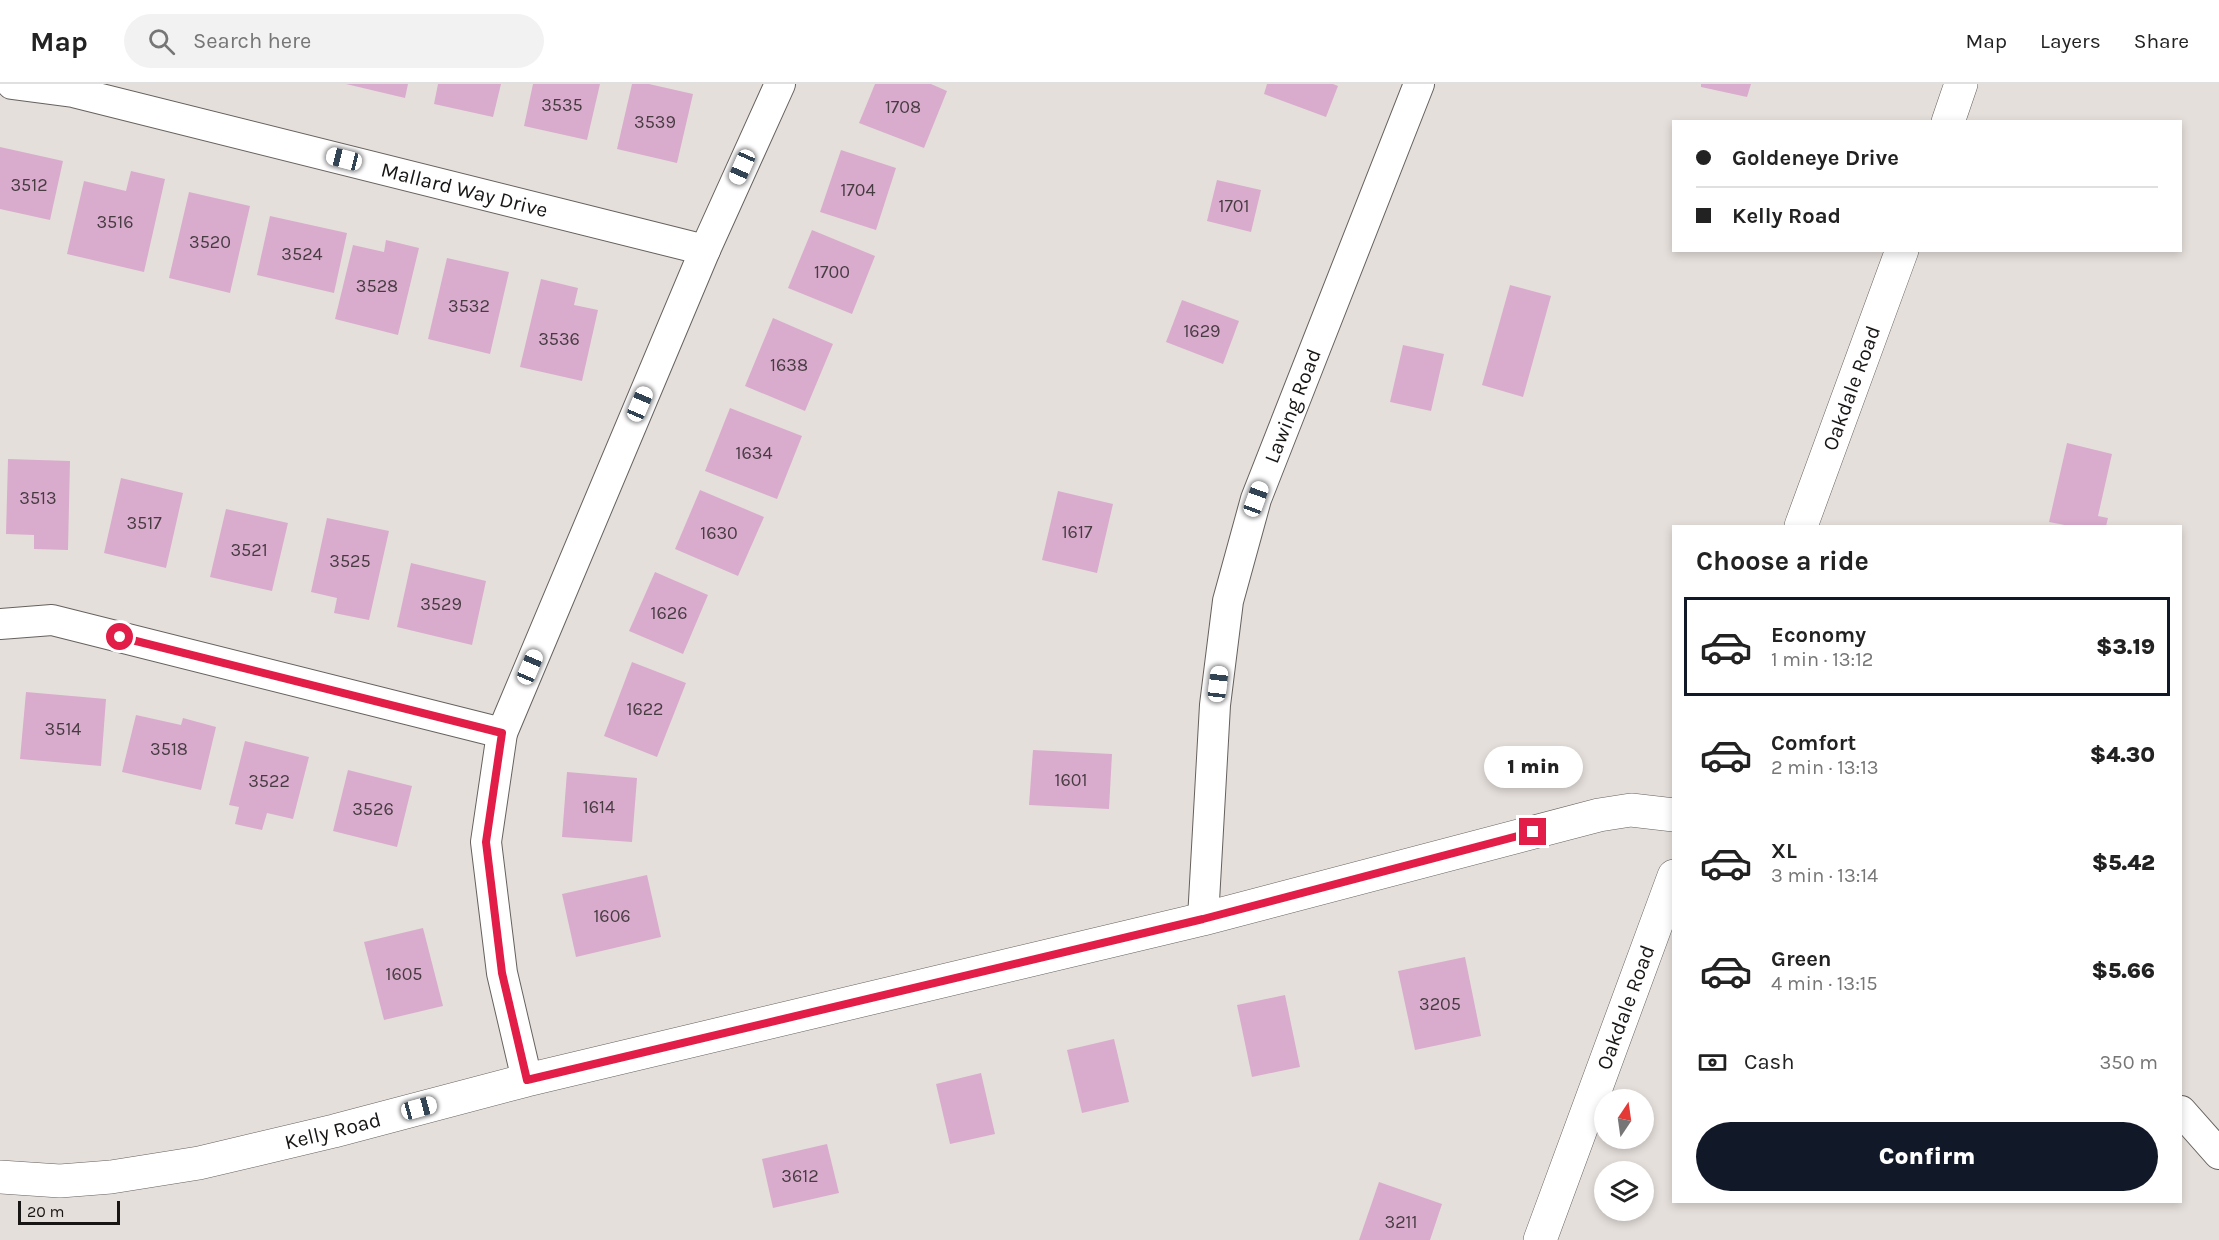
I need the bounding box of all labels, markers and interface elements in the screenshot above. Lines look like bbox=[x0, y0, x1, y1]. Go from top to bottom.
search box bbox=[124, 14, 544, 68]
text: Map bbox=[30, 25, 88, 58]
icon: search bbox=[145, 25, 178, 58]
text: Search here bbox=[193, 28, 311, 54]
text: Map bbox=[1965, 29, 2007, 53]
text: Layers bbox=[2040, 29, 2101, 53]
text: Share bbox=[2134, 29, 2189, 53]
house number: 3535 bbox=[541, 94, 583, 116]
house number: 1708 bbox=[885, 96, 921, 118]
house number: 3539 bbox=[634, 111, 676, 133]
text: Goldeneye Drive bbox=[1732, 145, 1899, 171]
car bbox=[324, 146, 364, 172]
car bbox=[726, 147, 758, 187]
street label: Mallard Way Drive bbox=[378, 157, 550, 222]
house number: 3512 bbox=[10, 174, 48, 196]
house number: 1704 bbox=[840, 179, 876, 201]
house number: 1701 bbox=[1218, 195, 1250, 217]
text: Kelly Road bbox=[1732, 203, 1841, 229]
house number: 3516 bbox=[96, 211, 134, 233]
house number: 3520 bbox=[189, 231, 231, 253]
house number: 3524 bbox=[281, 243, 323, 265]
house number: 1700 bbox=[814, 261, 850, 283]
house number: 3528 bbox=[356, 275, 398, 297]
house number: 3532 bbox=[448, 295, 490, 317]
house number: 1629 bbox=[1183, 320, 1221, 342]
street label: Oakdale Road bbox=[1818, 322, 1885, 454]
house number: 3536 bbox=[538, 328, 580, 350]
street label: Lawing Road bbox=[1259, 345, 1326, 466]
house number: 1638 bbox=[770, 354, 808, 376]
car bbox=[625, 384, 655, 424]
house number: 1634 bbox=[736, 442, 772, 464]
car bbox=[1241, 479, 1271, 519]
house number: 3513 bbox=[19, 487, 57, 509]
house number: 3517 bbox=[126, 512, 162, 534]
house number: 1617 bbox=[1062, 521, 1093, 543]
house number: 1630 bbox=[700, 522, 738, 544]
house number: 3521 bbox=[230, 539, 268, 561]
text: Choose a ride bbox=[1696, 545, 1869, 577]
house number: 3525 bbox=[329, 550, 371, 572]
house number: 3529 bbox=[420, 593, 462, 615]
house number: 1626 bbox=[651, 602, 688, 624]
icon: car bbox=[1699, 620, 1753, 674]
text: Economy bbox=[1771, 622, 1866, 648]
route start bbox=[106, 623, 133, 650]
text: $3.19 bbox=[2096, 634, 2155, 660]
car bbox=[515, 647, 545, 687]
text: 1 min · 13:12 bbox=[1771, 648, 1873, 671]
car bbox=[1207, 665, 1229, 703]
house number: 1622 bbox=[626, 698, 664, 720]
house number: 3514 bbox=[45, 718, 81, 740]
icon: car bbox=[1699, 728, 1753, 782]
text: Comfort bbox=[1771, 730, 1856, 756]
house number: 3518 bbox=[150, 738, 188, 760]
text: $4.30 bbox=[2090, 742, 2155, 768]
callout: 1 min bbox=[1484, 745, 1582, 787]
text: 1 min bbox=[1507, 755, 1560, 778]
text: 2 min · 13:13 bbox=[1771, 756, 1879, 779]
house number: 1601 bbox=[1055, 769, 1087, 791]
house number: 3522 bbox=[248, 770, 290, 792]
house number: 1614 bbox=[583, 796, 615, 818]
house number: 3526 bbox=[352, 798, 394, 820]
route end bbox=[1519, 818, 1546, 845]
icon: car bbox=[1699, 836, 1753, 890]
text: XL bbox=[1771, 838, 1797, 864]
text: $5.42 bbox=[2092, 850, 2155, 876]
text: 3 min · 13:14 bbox=[1771, 864, 1878, 887]
house number: 1606 bbox=[593, 905, 631, 927]
street label: Oakdale Road bbox=[1592, 942, 1660, 1073]
icon: car bbox=[1699, 944, 1753, 998]
text: Green bbox=[1771, 946, 1832, 972]
text: $5.66 bbox=[2091, 958, 2155, 984]
house number: 1605 bbox=[385, 963, 423, 985]
text: 4 min · 13:15 bbox=[1771, 972, 1878, 995]
house number: 3205 bbox=[1419, 993, 1461, 1015]
icon: cash bbox=[1696, 1046, 1729, 1079]
text: Cash bbox=[1744, 1049, 1794, 1075]
text: 350 m bbox=[2100, 1051, 2158, 1074]
north arrow bbox=[1594, 1089, 1654, 1149]
map controls bbox=[1594, 1089, 1654, 1221]
car bbox=[399, 1095, 439, 1121]
street label: Kelly Road bbox=[282, 1107, 384, 1154]
button: Confirm bbox=[1696, 1122, 2158, 1191]
button: layers bbox=[1594, 1161, 1654, 1221]
house number: 3612 bbox=[781, 1165, 819, 1187]
scale bar bbox=[18, 1198, 120, 1226]
text: 20 m bbox=[27, 1202, 65, 1221]
house number: 3211 bbox=[1385, 1211, 1417, 1233]

